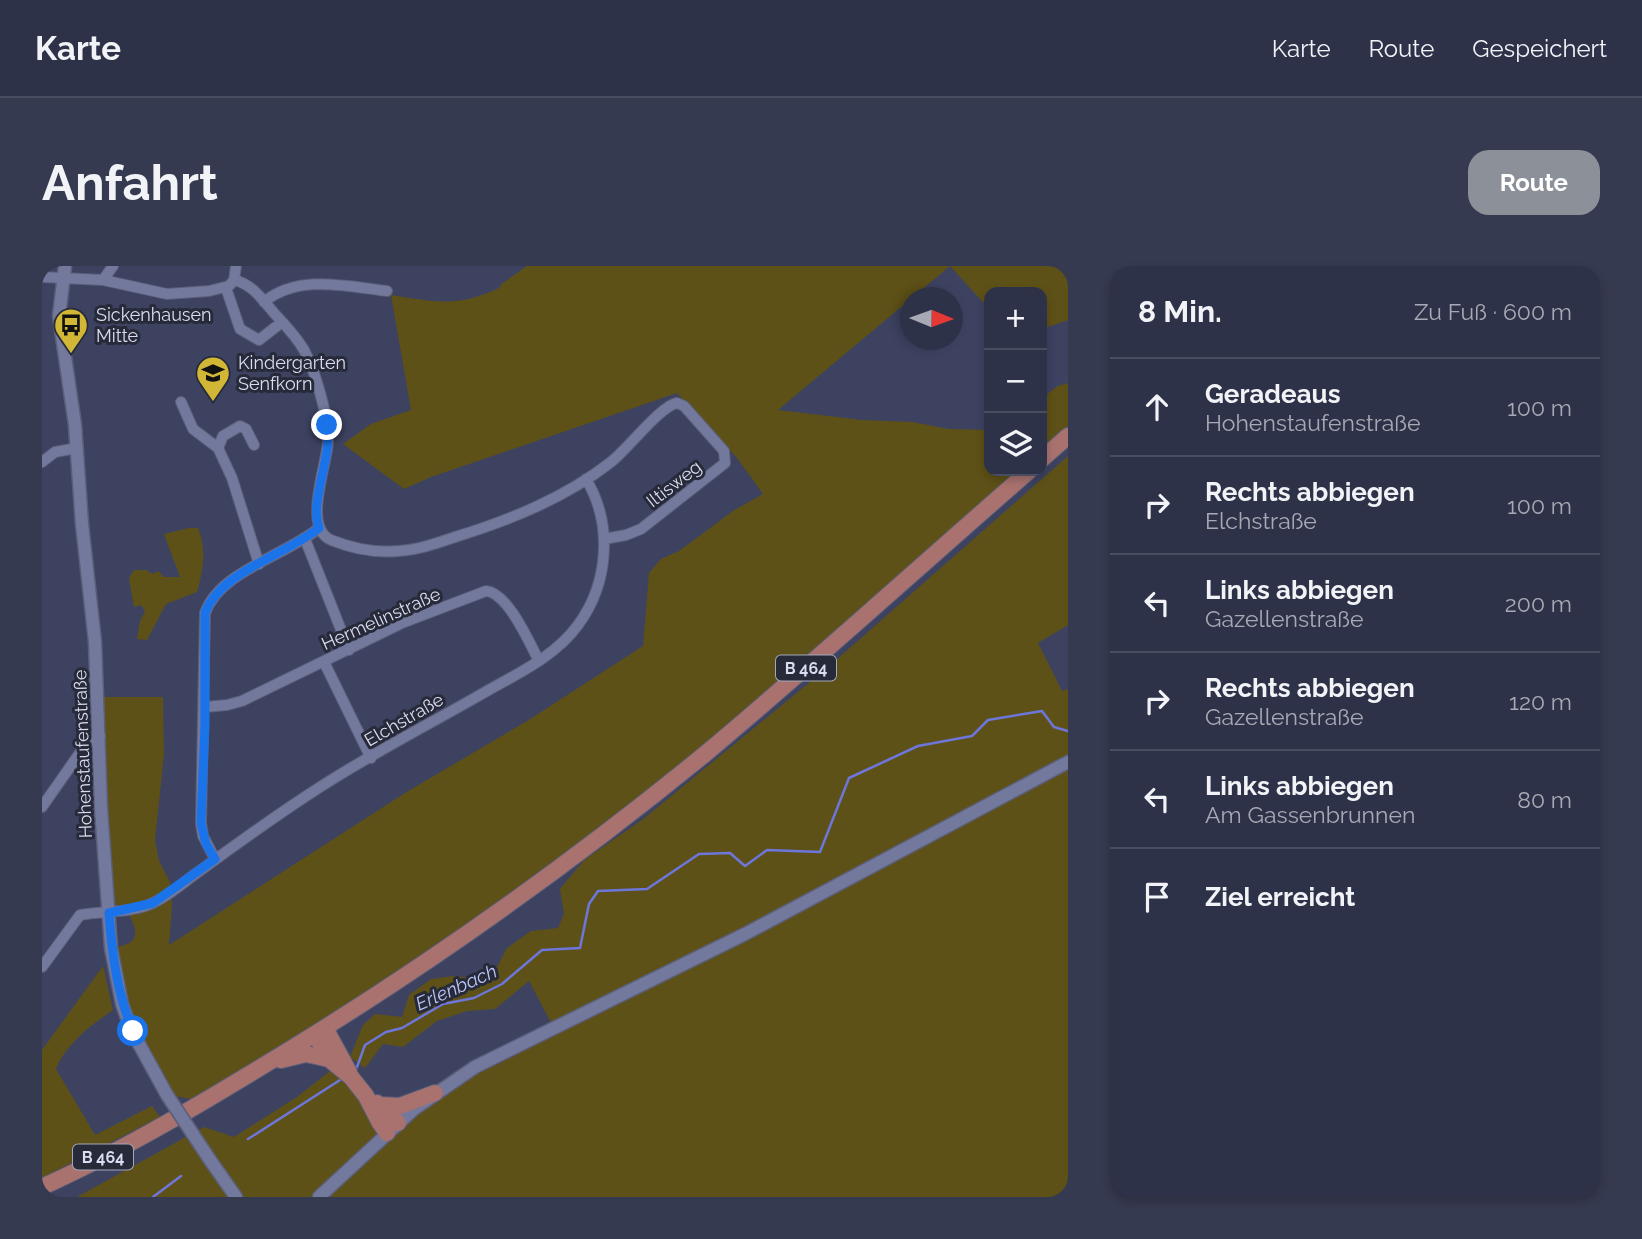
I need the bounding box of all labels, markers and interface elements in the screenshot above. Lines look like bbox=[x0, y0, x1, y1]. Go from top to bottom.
text: Karte bbox=[35, 29, 121, 68]
text: Karte bbox=[1272, 34, 1331, 63]
text: Route bbox=[1369, 34, 1434, 63]
text: Gespeichert bbox=[1472, 34, 1607, 63]
button: Route bbox=[1468, 150, 1600, 215]
text: Anfahrt bbox=[42, 154, 218, 211]
north arrow bbox=[900, 287, 963, 350]
map controls bbox=[984, 287, 1047, 476]
button: + bbox=[984, 287, 1047, 350]
text: 8 Min. bbox=[1138, 294, 1222, 329]
text: Zu Fuß · 600 m bbox=[1414, 298, 1572, 325]
place label: Sickenhausen Mitte bbox=[96, 304, 212, 346]
bus stop icon: Sickenhausen Mitte bbox=[52, 306, 90, 355]
button: − bbox=[984, 350, 1047, 413]
place label: Kindergarten Senfkorn bbox=[238, 352, 346, 394]
school or university icon: Kindergarten Senfkorn bbox=[194, 354, 232, 403]
text: Geradeaus bbox=[1205, 379, 1341, 409]
icon: ahead bbox=[1138, 388, 1176, 426]
text: 100 m bbox=[1507, 394, 1572, 421]
route end bbox=[311, 409, 342, 440]
text: Hohenstaufenstraße bbox=[1205, 409, 1420, 436]
button: layers bbox=[984, 413, 1047, 476]
street label: Iltisweg bbox=[642, 456, 705, 512]
text: Rechts abbiegen bbox=[1205, 477, 1415, 507]
icon: right bbox=[1138, 486, 1176, 524]
text: 100 m bbox=[1507, 492, 1572, 519]
text: Elchstraße bbox=[1205, 507, 1317, 534]
text: Links abbiegen bbox=[1205, 575, 1394, 605]
street label: Hermelinstraße bbox=[318, 583, 444, 654]
icon: left bbox=[1138, 584, 1176, 622]
text: 200 m bbox=[1505, 590, 1572, 617]
text: Gazellenstraße bbox=[1205, 605, 1364, 632]
road number: B 464 bbox=[776, 656, 836, 680]
street label: Hohenstaufenstraße bbox=[69, 669, 96, 839]
text: Rechts abbiegen bbox=[1205, 673, 1415, 703]
icon: right bbox=[1138, 682, 1176, 720]
street label: Elchstraße bbox=[361, 688, 447, 751]
text: 120 m bbox=[1509, 688, 1572, 715]
text: Gazellenstraße bbox=[1205, 703, 1364, 730]
text: Links abbiegen bbox=[1205, 771, 1394, 801]
icon: left bbox=[1138, 780, 1176, 818]
text: 80 m bbox=[1517, 786, 1572, 813]
text: Am Gassenbrunnen bbox=[1205, 801, 1415, 828]
icon: arrive bbox=[1138, 878, 1176, 916]
text: Ziel erreicht bbox=[1205, 882, 1355, 912]
water label: Erlenbach bbox=[412, 959, 500, 1015]
route start bbox=[117, 1015, 148, 1046]
road number: B 464 bbox=[73, 1144, 133, 1170]

